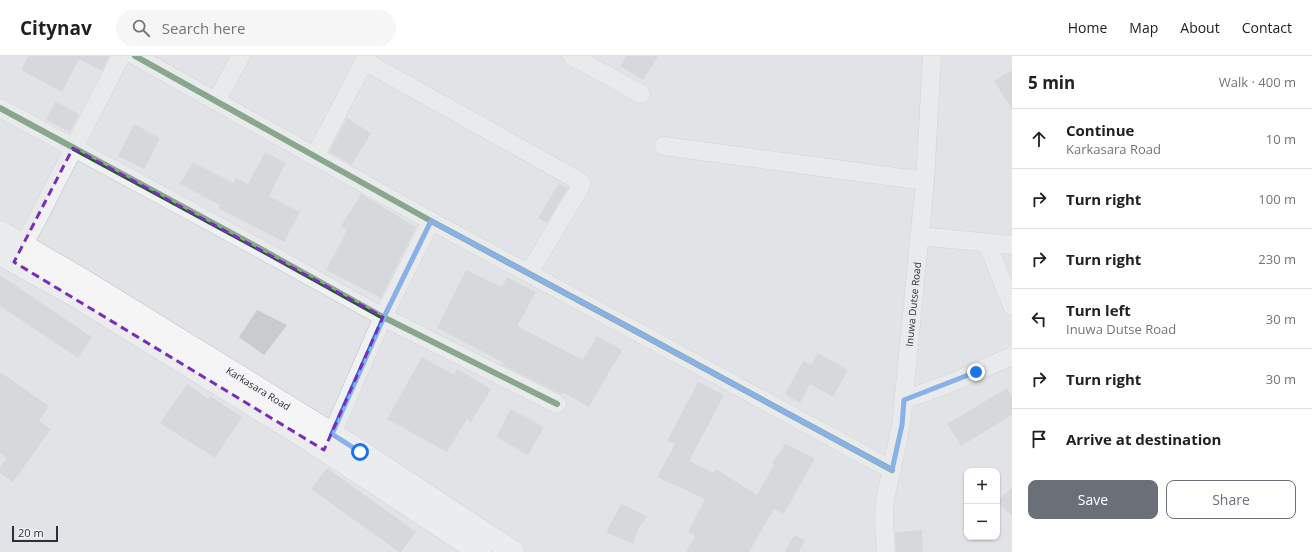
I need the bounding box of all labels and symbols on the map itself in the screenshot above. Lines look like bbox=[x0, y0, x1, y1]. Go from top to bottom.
street label: Inuwa Dutse Road bbox=[902, 261, 924, 347]
street label: Karkasara Road bbox=[224, 363, 293, 413]
route end bbox=[967, 363, 985, 381]
route start bbox=[351, 443, 369, 461]
scale bar bbox=[12, 524, 58, 543]

